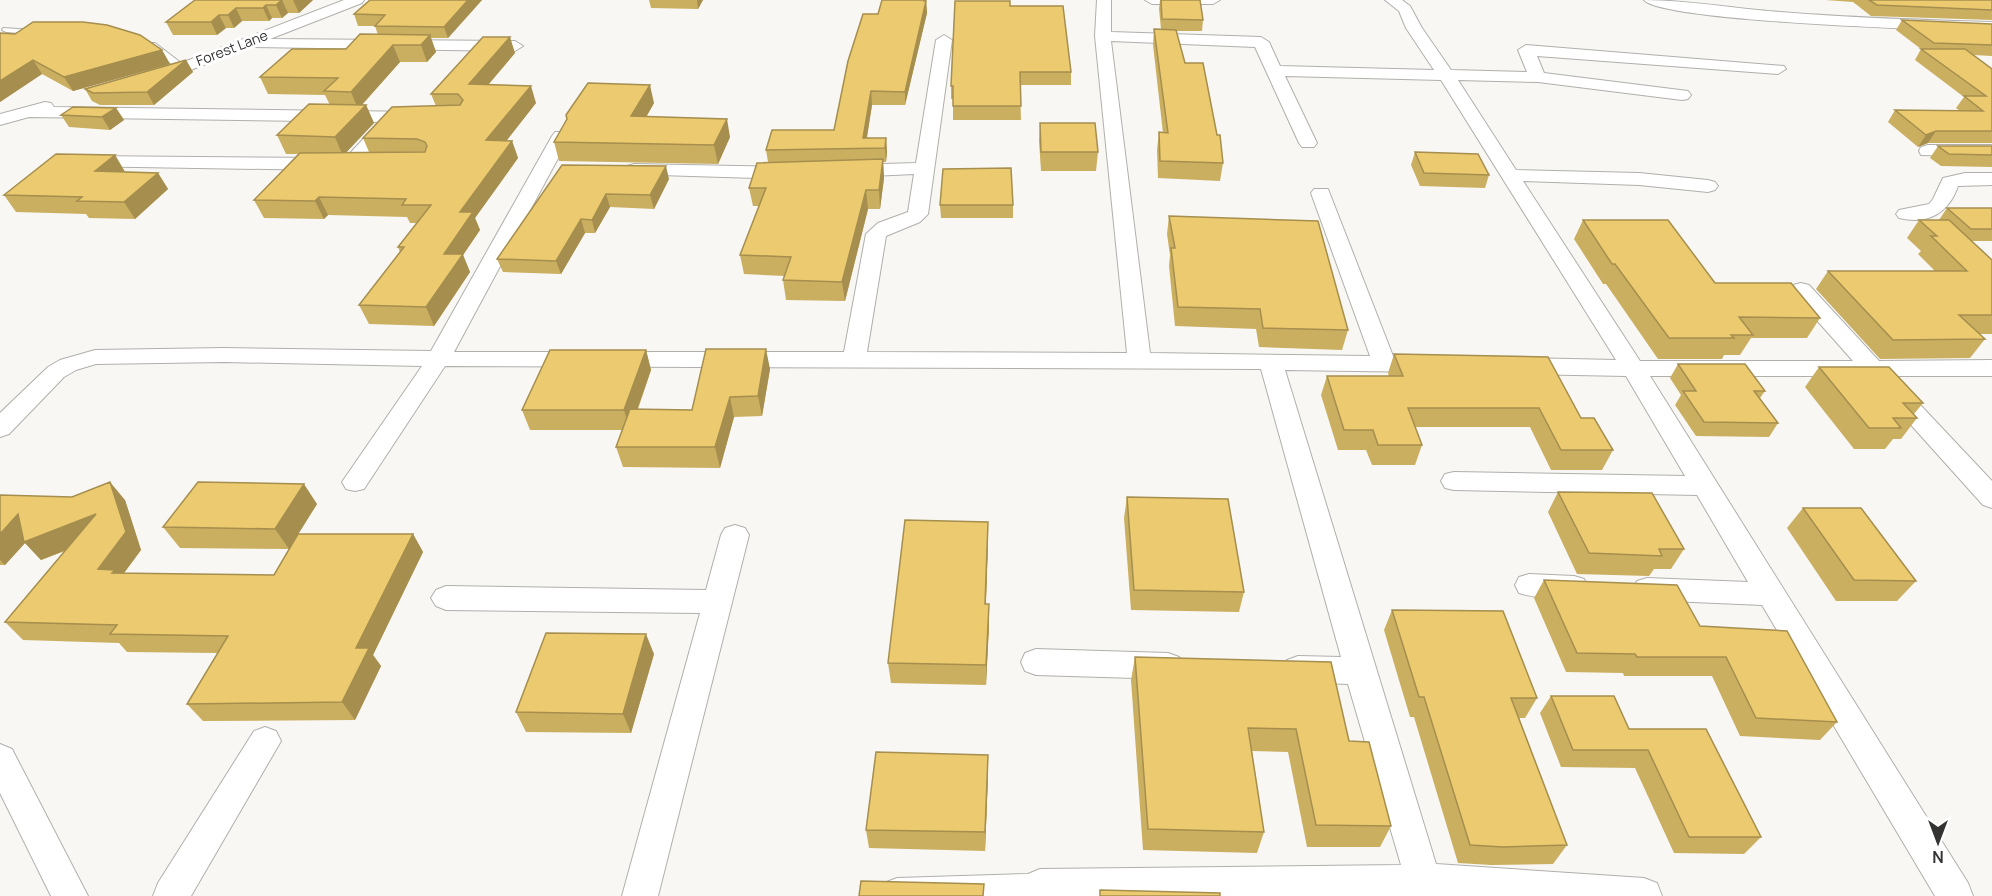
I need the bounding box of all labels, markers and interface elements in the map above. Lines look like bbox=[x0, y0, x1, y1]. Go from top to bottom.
street label: Forest Lane bbox=[193, 25, 270, 70]
north arrow bbox=[1908, 812, 1968, 872]
text: N bbox=[1932, 846, 1944, 868]

